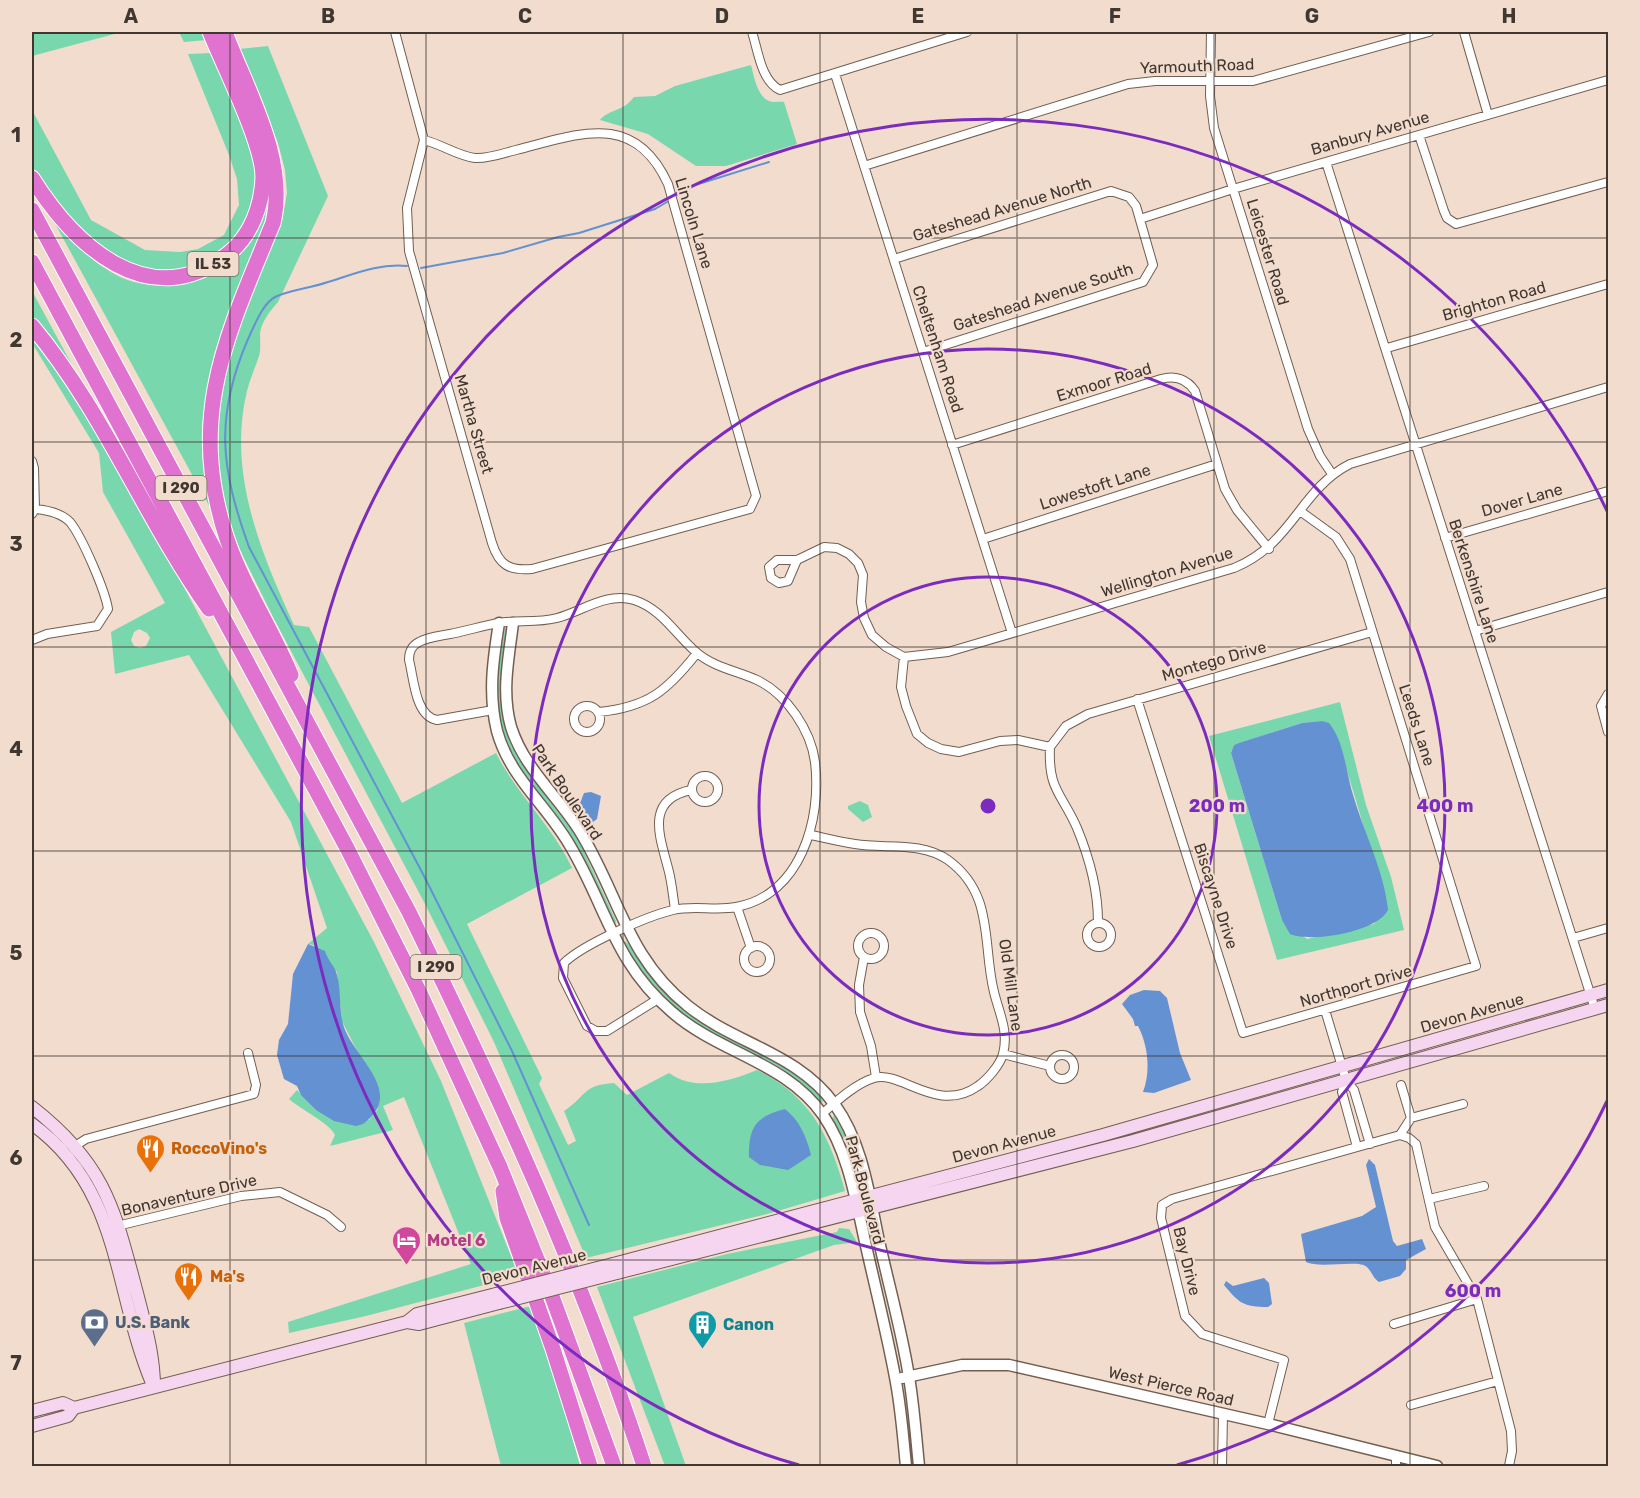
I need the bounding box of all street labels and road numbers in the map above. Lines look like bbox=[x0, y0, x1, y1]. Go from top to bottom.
street label: Yarmouth Road bbox=[1139, 55, 1255, 77]
street label: Banbury Avenue bbox=[1309, 107, 1431, 159]
street label: Gateshead Avenue North bbox=[910, 173, 1094, 245]
street label: Lincoln Lane bbox=[671, 175, 717, 271]
street label: Leicester Road bbox=[1243, 196, 1293, 308]
road number: IL 53 bbox=[188, 252, 238, 276]
street label: Gateshead Avenue South bbox=[951, 259, 1135, 335]
street label: Brighton Road bbox=[1440, 277, 1548, 325]
street label: Cheltenham Road bbox=[908, 283, 968, 415]
street label: Exmoor Road bbox=[1054, 359, 1154, 405]
street label: Martha Street bbox=[451, 372, 497, 476]
street label: Lowestoft Lane bbox=[1037, 460, 1153, 514]
road number: I 290 bbox=[156, 476, 207, 500]
street label: Dover Lane bbox=[1479, 479, 1565, 521]
street label: Berkenshire Lane bbox=[1445, 517, 1503, 645]
street label: Wellington Avenue bbox=[1099, 543, 1235, 601]
street label: Montego Drive bbox=[1160, 637, 1268, 685]
street label: Leeds Lane bbox=[1395, 682, 1439, 768]
street label: Park Boulevard bbox=[528, 740, 606, 844]
street label: Biscayne Drive bbox=[1190, 841, 1242, 951]
street label: Old Mill Lane bbox=[995, 938, 1027, 1032]
road number: I 290 bbox=[410, 955, 462, 979]
street label: Northport Drive bbox=[1298, 961, 1414, 1011]
street label: Devon Avenue bbox=[1418, 989, 1526, 1037]
street label: Devon Avenue bbox=[950, 1121, 1058, 1167]
street label: Park Boulevard bbox=[841, 1133, 889, 1247]
street label: Bonaventure Drive bbox=[119, 1170, 259, 1220]
street label: Bay Drive bbox=[1169, 1225, 1205, 1297]
street label: Devon Avenue bbox=[480, 1245, 588, 1289]
street label: West Pierce Road bbox=[1106, 1362, 1236, 1410]

